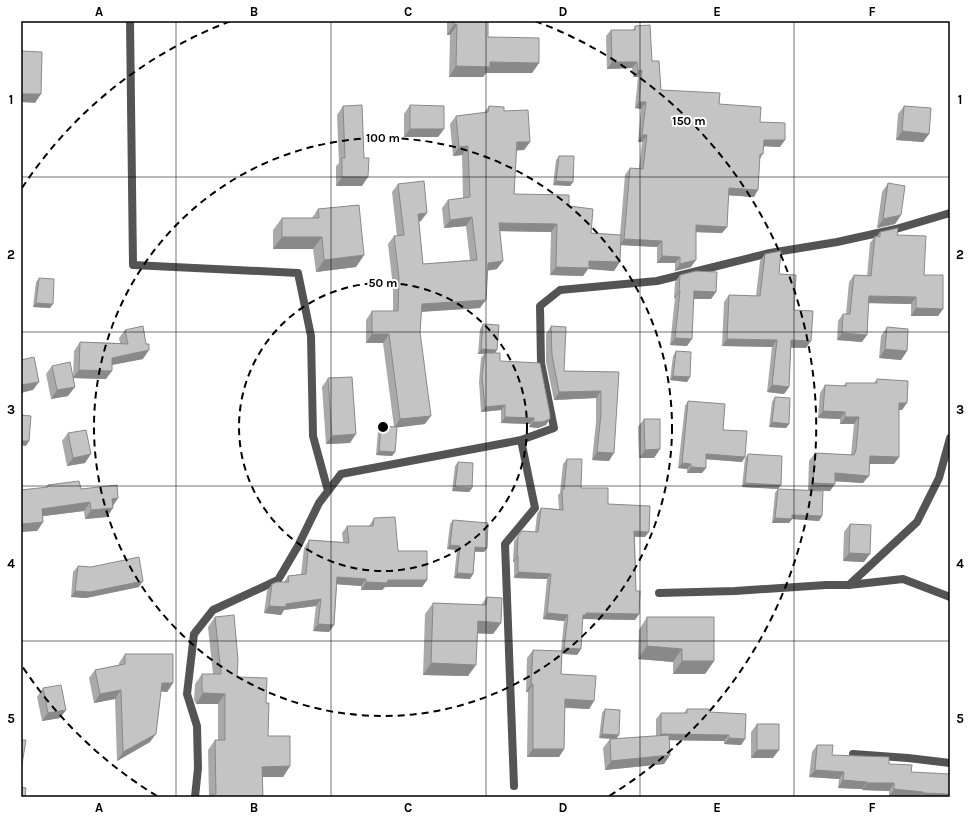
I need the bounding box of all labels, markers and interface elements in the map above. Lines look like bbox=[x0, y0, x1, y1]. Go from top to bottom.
text: A bbox=[95, 4, 103, 19]
text: B bbox=[250, 4, 258, 19]
text: C bbox=[404, 4, 412, 19]
text: D bbox=[559, 4, 568, 19]
text: E bbox=[713, 4, 721, 19]
text: F bbox=[868, 4, 876, 19]
text: 1 bbox=[9, 92, 13, 107]
text: 1 bbox=[958, 92, 962, 107]
text: 150 m bbox=[672, 114, 706, 128]
text: 100 m bbox=[366, 131, 400, 145]
text: 2 bbox=[7, 247, 15, 262]
text: 2 bbox=[956, 247, 964, 262]
text: 50 m bbox=[369, 276, 398, 290]
text: 3 bbox=[7, 402, 15, 417]
text: 3 bbox=[956, 402, 964, 417]
centre of rings bbox=[376, 420, 390, 434]
text: 4 bbox=[7, 556, 15, 571]
text: 4 bbox=[956, 556, 964, 571]
text: 5 bbox=[7, 711, 15, 726]
text: 5 bbox=[956, 711, 964, 726]
text: A bbox=[95, 800, 103, 815]
text: B bbox=[250, 800, 258, 815]
text: C bbox=[404, 800, 412, 815]
text: D bbox=[559, 800, 568, 815]
text: E bbox=[713, 800, 721, 815]
text: F bbox=[868, 800, 876, 815]

